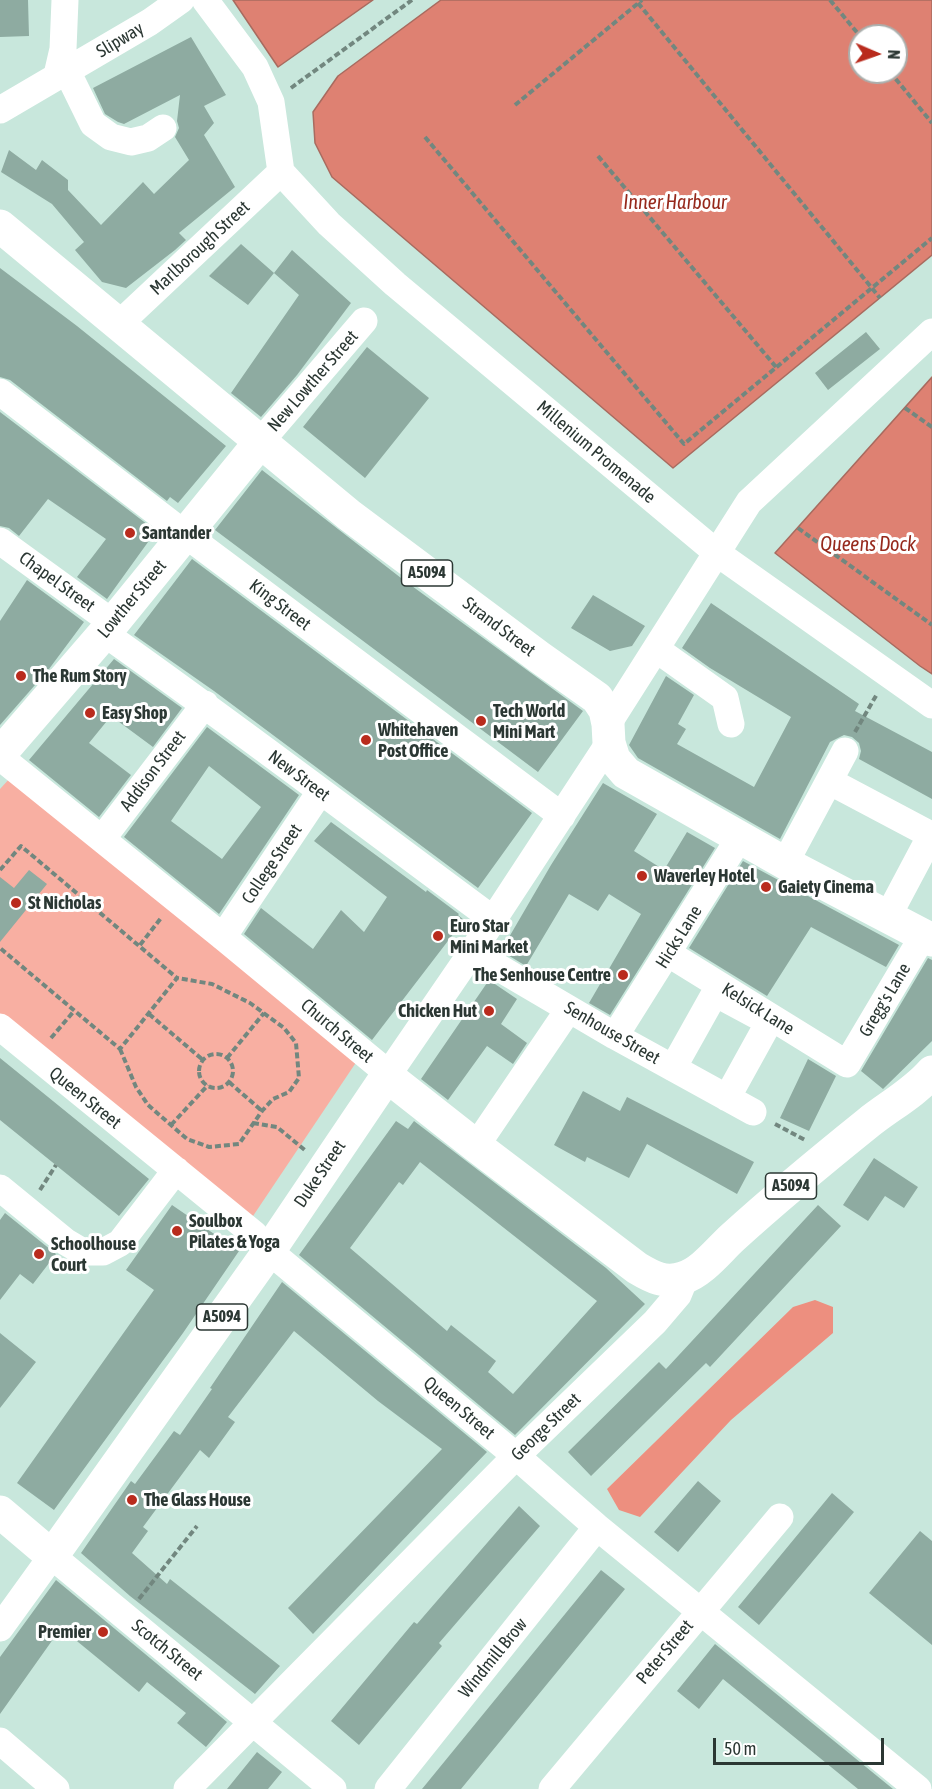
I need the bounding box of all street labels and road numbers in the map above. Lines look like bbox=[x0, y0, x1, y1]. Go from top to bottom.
street label: Slipway bbox=[93, 18, 147, 62]
street label: Marlborough Street bbox=[146, 196, 254, 300]
street label: New Lowther Street bbox=[263, 326, 363, 436]
street label: Millenium Promenade bbox=[532, 396, 660, 508]
street label: Chapel Street bbox=[15, 547, 99, 617]
street label: Lowther Street bbox=[93, 556, 171, 642]
road number: A5094 bbox=[402, 560, 452, 586]
street label: King Street bbox=[245, 575, 315, 635]
street label: Strand Street bbox=[458, 593, 540, 661]
street label: Addison Street bbox=[116, 726, 190, 816]
street label: New Street bbox=[264, 746, 334, 806]
street label: College Street bbox=[237, 820, 307, 908]
street label: Hicks Lane bbox=[651, 901, 707, 973]
street label: Gregg's Lane bbox=[855, 959, 915, 1041]
street label: Kelsick Lane bbox=[718, 978, 798, 1040]
street label: Church Street bbox=[296, 994, 378, 1068]
street label: Senhouse Street bbox=[560, 997, 664, 1069]
street label: Queen Street bbox=[45, 1062, 125, 1134]
street label: Duke Street bbox=[290, 1136, 350, 1212]
road number: A5094 bbox=[766, 1173, 816, 1199]
road number: A5094 bbox=[196, 1304, 248, 1330]
street label: Queen Street bbox=[419, 1372, 499, 1444]
street label: George Street bbox=[507, 1389, 585, 1465]
street label: Windmill Brow bbox=[454, 1614, 532, 1702]
street label: Scotch Street bbox=[127, 1615, 207, 1685]
street label: Peter Street bbox=[632, 1615, 698, 1689]

